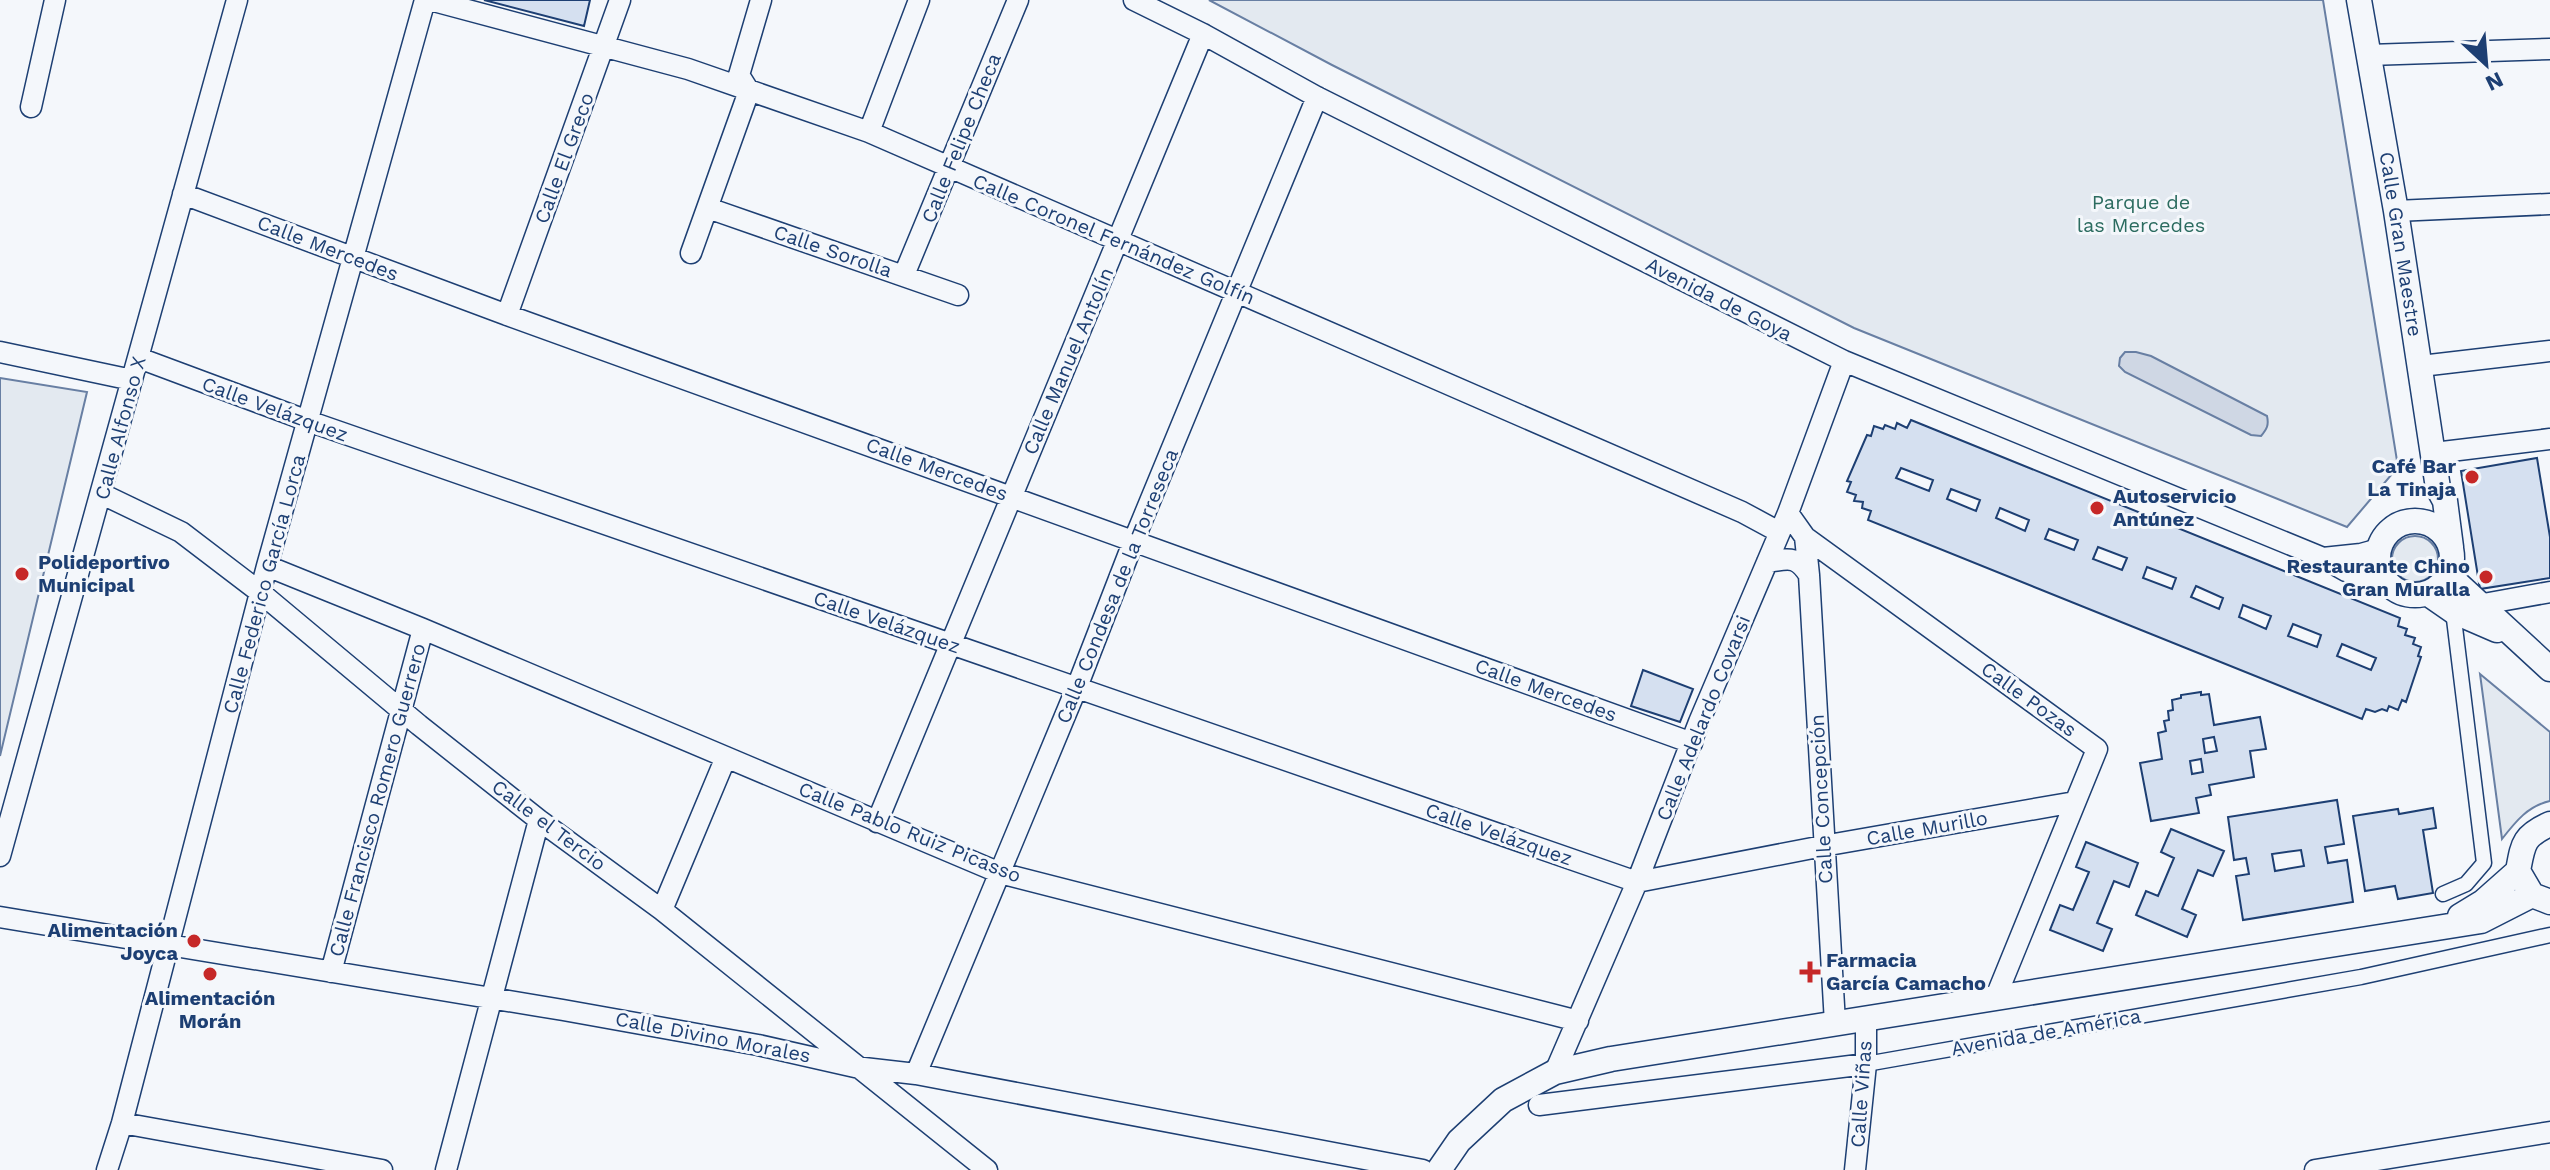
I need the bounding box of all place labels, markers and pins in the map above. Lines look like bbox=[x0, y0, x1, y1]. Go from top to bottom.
place label: Café Bar La Tinaja bbox=[2367, 454, 2456, 501]
marker: Café Bar La Tinaja bbox=[2463, 468, 2481, 486]
place label: Autoservicio Antúnez bbox=[2113, 484, 2237, 531]
marker: Autoservicio Antúnez bbox=[2088, 499, 2106, 517]
place label: Polideportivo Municipal bbox=[38, 550, 170, 597]
place label: Restaurante Chino Gran Muralla bbox=[2287, 554, 2470, 601]
marker: Polideportivo Municipal bbox=[13, 565, 31, 583]
marker: Restaurante Chino Gran Muralla bbox=[2477, 568, 2495, 586]
place label: Alimentación Joyca bbox=[47, 918, 178, 965]
marker: Alimentación Joyca bbox=[185, 932, 203, 950]
place label: Farmacia García Camacho bbox=[1826, 948, 1986, 995]
marker: Farmacia García Camacho bbox=[1801, 963, 1819, 981]
marker: Alimentación Morán bbox=[201, 965, 219, 983]
place label: Alimentación Morán bbox=[145, 986, 275, 1033]

